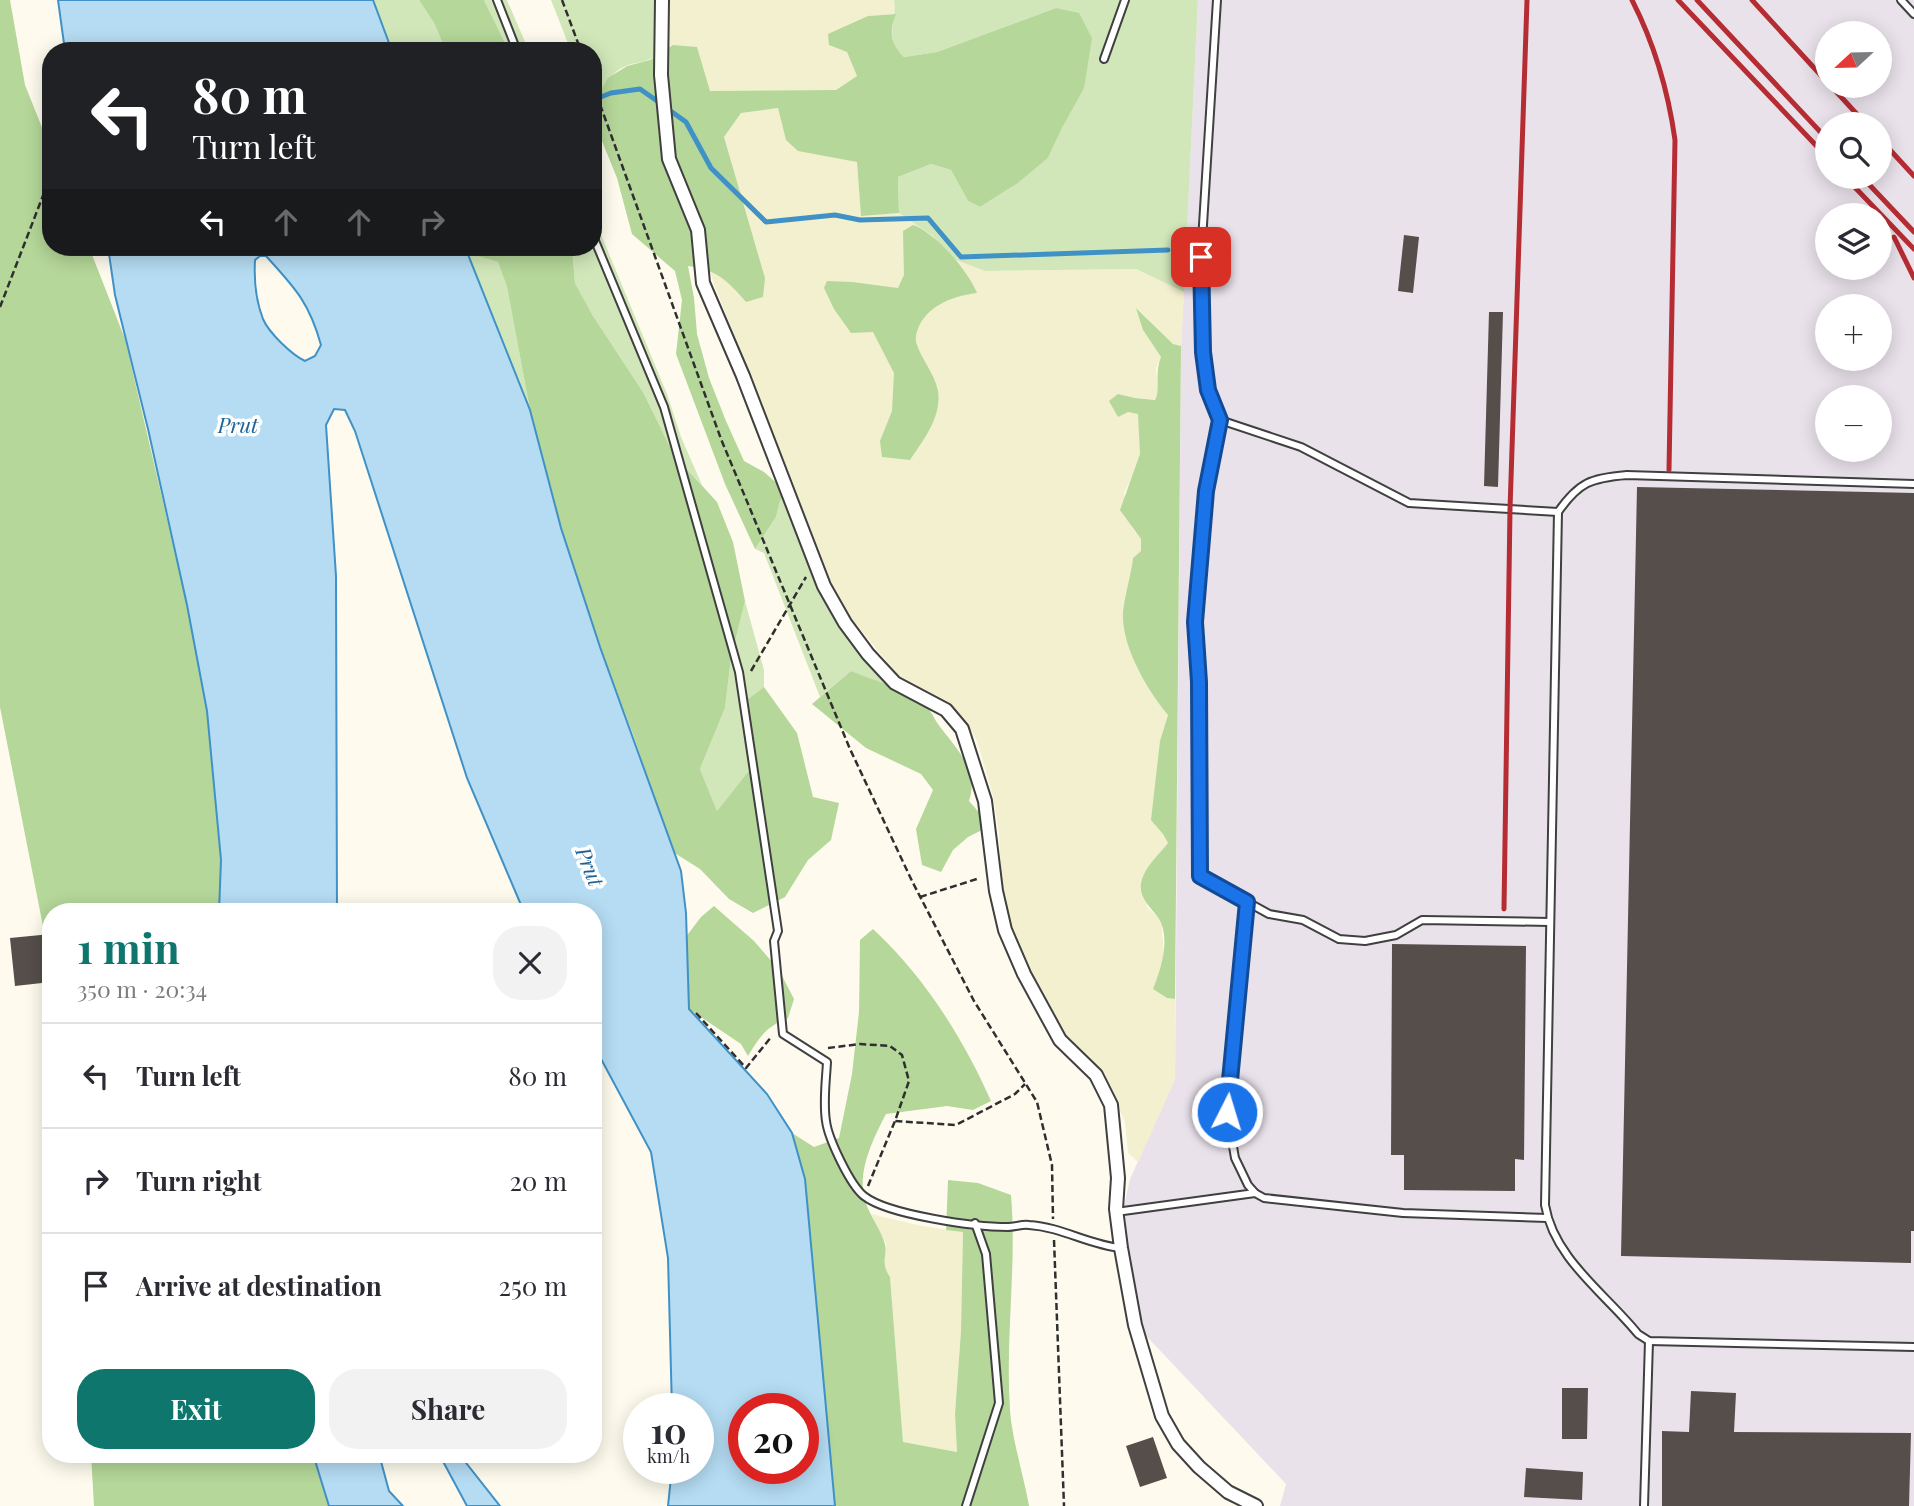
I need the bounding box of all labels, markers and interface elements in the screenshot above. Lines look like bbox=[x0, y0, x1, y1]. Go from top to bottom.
north arrow bbox=[1815, 21, 1892, 98]
map controls bbox=[1815, 21, 1892, 462]
text: 80 m bbox=[192, 61, 307, 126]
icon: left bbox=[77, 70, 168, 161]
button: search bbox=[1815, 112, 1892, 189]
text: Turn left bbox=[192, 124, 316, 167]
icon: left bbox=[194, 203, 232, 241]
icon: ahead bbox=[267, 203, 305, 241]
icon: ahead bbox=[340, 203, 378, 241]
icon: right bbox=[413, 203, 451, 241]
button: layers bbox=[1815, 203, 1892, 280]
pin bbox=[1171, 227, 1231, 287]
icon: arrive bbox=[1182, 238, 1220, 276]
button: + bbox=[1815, 294, 1892, 371]
button: − bbox=[1815, 385, 1892, 462]
water label: Prut bbox=[217, 410, 259, 438]
water label: Prut bbox=[570, 841, 612, 891]
text: 1 min bbox=[77, 919, 180, 975]
button: close bbox=[493, 926, 567, 1000]
text: 350 m · 20:34 bbox=[77, 973, 207, 1004]
icon: left bbox=[77, 1057, 115, 1095]
text: Turn left bbox=[136, 1058, 241, 1093]
text: 80 m bbox=[508, 1058, 567, 1093]
position arrow bbox=[1190, 1075, 1264, 1149]
icon: right bbox=[77, 1162, 115, 1200]
text: Turn right bbox=[136, 1163, 262, 1198]
text: 20 m bbox=[509, 1163, 567, 1198]
icon: arrive bbox=[77, 1267, 115, 1305]
text: Arrive at destination bbox=[136, 1268, 382, 1303]
text: 250 m bbox=[499, 1268, 567, 1303]
button: Exit bbox=[77, 1369, 315, 1449]
button: Share bbox=[329, 1369, 567, 1449]
speed limit sign: 20 bbox=[728, 1393, 819, 1484]
text: 10 bbox=[651, 1406, 686, 1453]
text: km/h bbox=[647, 1444, 690, 1468]

